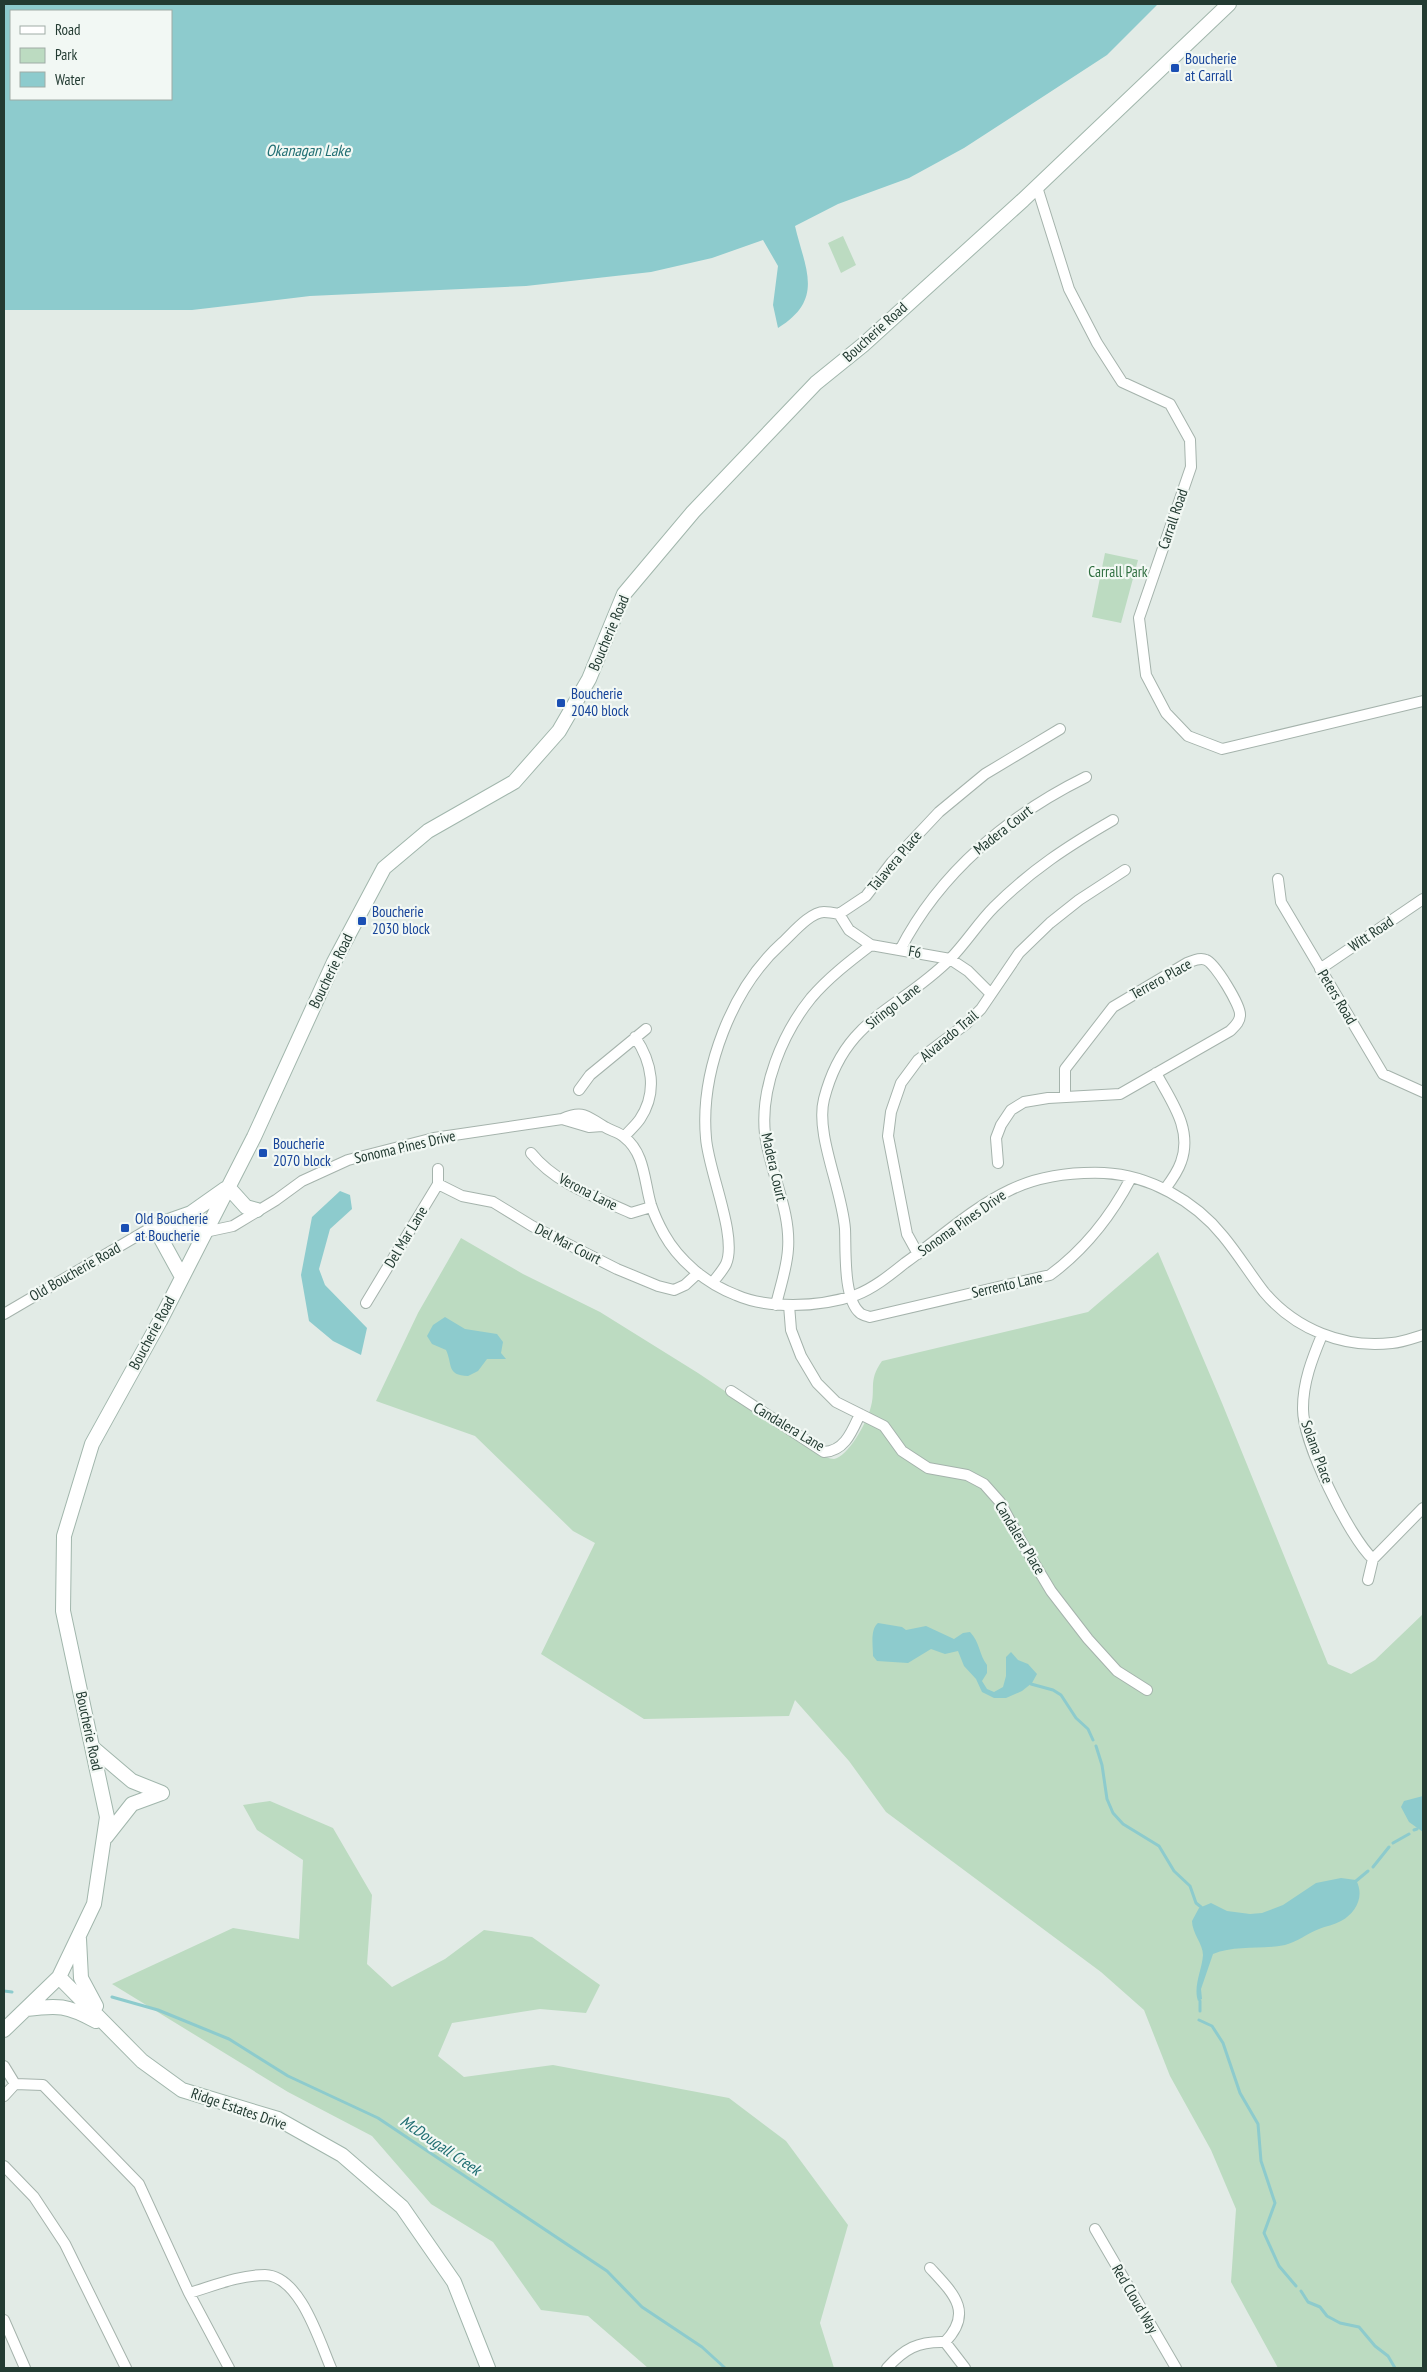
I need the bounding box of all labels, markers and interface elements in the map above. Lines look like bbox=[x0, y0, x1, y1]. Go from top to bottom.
legend bbox=[10, 10, 172, 100]
text: Road bbox=[55, 20, 81, 39]
text: Park bbox=[55, 45, 77, 64]
place label: Boucherie at Carrall bbox=[1185, 49, 1237, 85]
marker: Boucherie at Carrall bbox=[1169, 62, 1181, 74]
text: Water bbox=[55, 70, 86, 89]
water label: Okanagan Lake bbox=[266, 140, 351, 160]
street label: Boucherie Road bbox=[838, 298, 911, 366]
street label: Carrall Road bbox=[1153, 486, 1192, 552]
park label: Carrall Park bbox=[1088, 562, 1148, 581]
street label: Boucherie Road bbox=[584, 592, 633, 674]
place label: Boucherie 2040 block bbox=[571, 684, 629, 720]
marker: Boucherie 2040 block bbox=[555, 697, 567, 709]
street label: Madera Court bbox=[969, 801, 1036, 859]
street label: Talavera Place bbox=[864, 826, 926, 895]
place label: Boucherie 2030 block bbox=[372, 902, 430, 938]
street label: Witt Road bbox=[1345, 912, 1397, 956]
marker: Boucherie 2030 block bbox=[356, 915, 368, 927]
street label: Boucherie Road bbox=[304, 930, 357, 1011]
street label: F6 bbox=[907, 941, 923, 962]
street label: Terrero Place bbox=[1127, 954, 1195, 1003]
street label: Peters Road bbox=[1314, 966, 1361, 1028]
street label: Siringo Lane bbox=[861, 978, 924, 1033]
street label: Alvarado Trail bbox=[916, 1005, 982, 1066]
street label: Sonoma Pines Drive bbox=[352, 1126, 457, 1167]
street label: Madera Court bbox=[757, 1131, 792, 1203]
place label: Boucherie 2070 block bbox=[273, 1134, 331, 1170]
marker: Boucherie 2070 block bbox=[257, 1147, 269, 1159]
street label: Verona Lane bbox=[555, 1168, 621, 1214]
street label: Sonoma Pines Drive bbox=[914, 1185, 1009, 1260]
street label: Del Mar Lane bbox=[380, 1203, 431, 1271]
place label: Old Boucherie at Boucherie bbox=[135, 1209, 208, 1245]
street label: Del Mar Court bbox=[532, 1219, 604, 1268]
marker: Old Boucherie at Boucherie bbox=[119, 1222, 131, 1234]
street label: Old Boucherie Road bbox=[26, 1238, 124, 1305]
street label: Serrento Lane bbox=[970, 1267, 1044, 1302]
street label: Boucherie Road bbox=[124, 1293, 179, 1373]
street label: Candalera Lane bbox=[750, 1398, 828, 1455]
street label: Solana Place bbox=[1297, 1418, 1338, 1486]
street label: Candalera Place bbox=[991, 1498, 1050, 1578]
street label: Boucherie Road bbox=[72, 1690, 107, 1772]
street label: Ridge Estates Drive bbox=[189, 2083, 290, 2134]
water label: McDougall Creek bbox=[397, 2111, 487, 2180]
street label: Red Cloud Way bbox=[1108, 2261, 1163, 2337]

